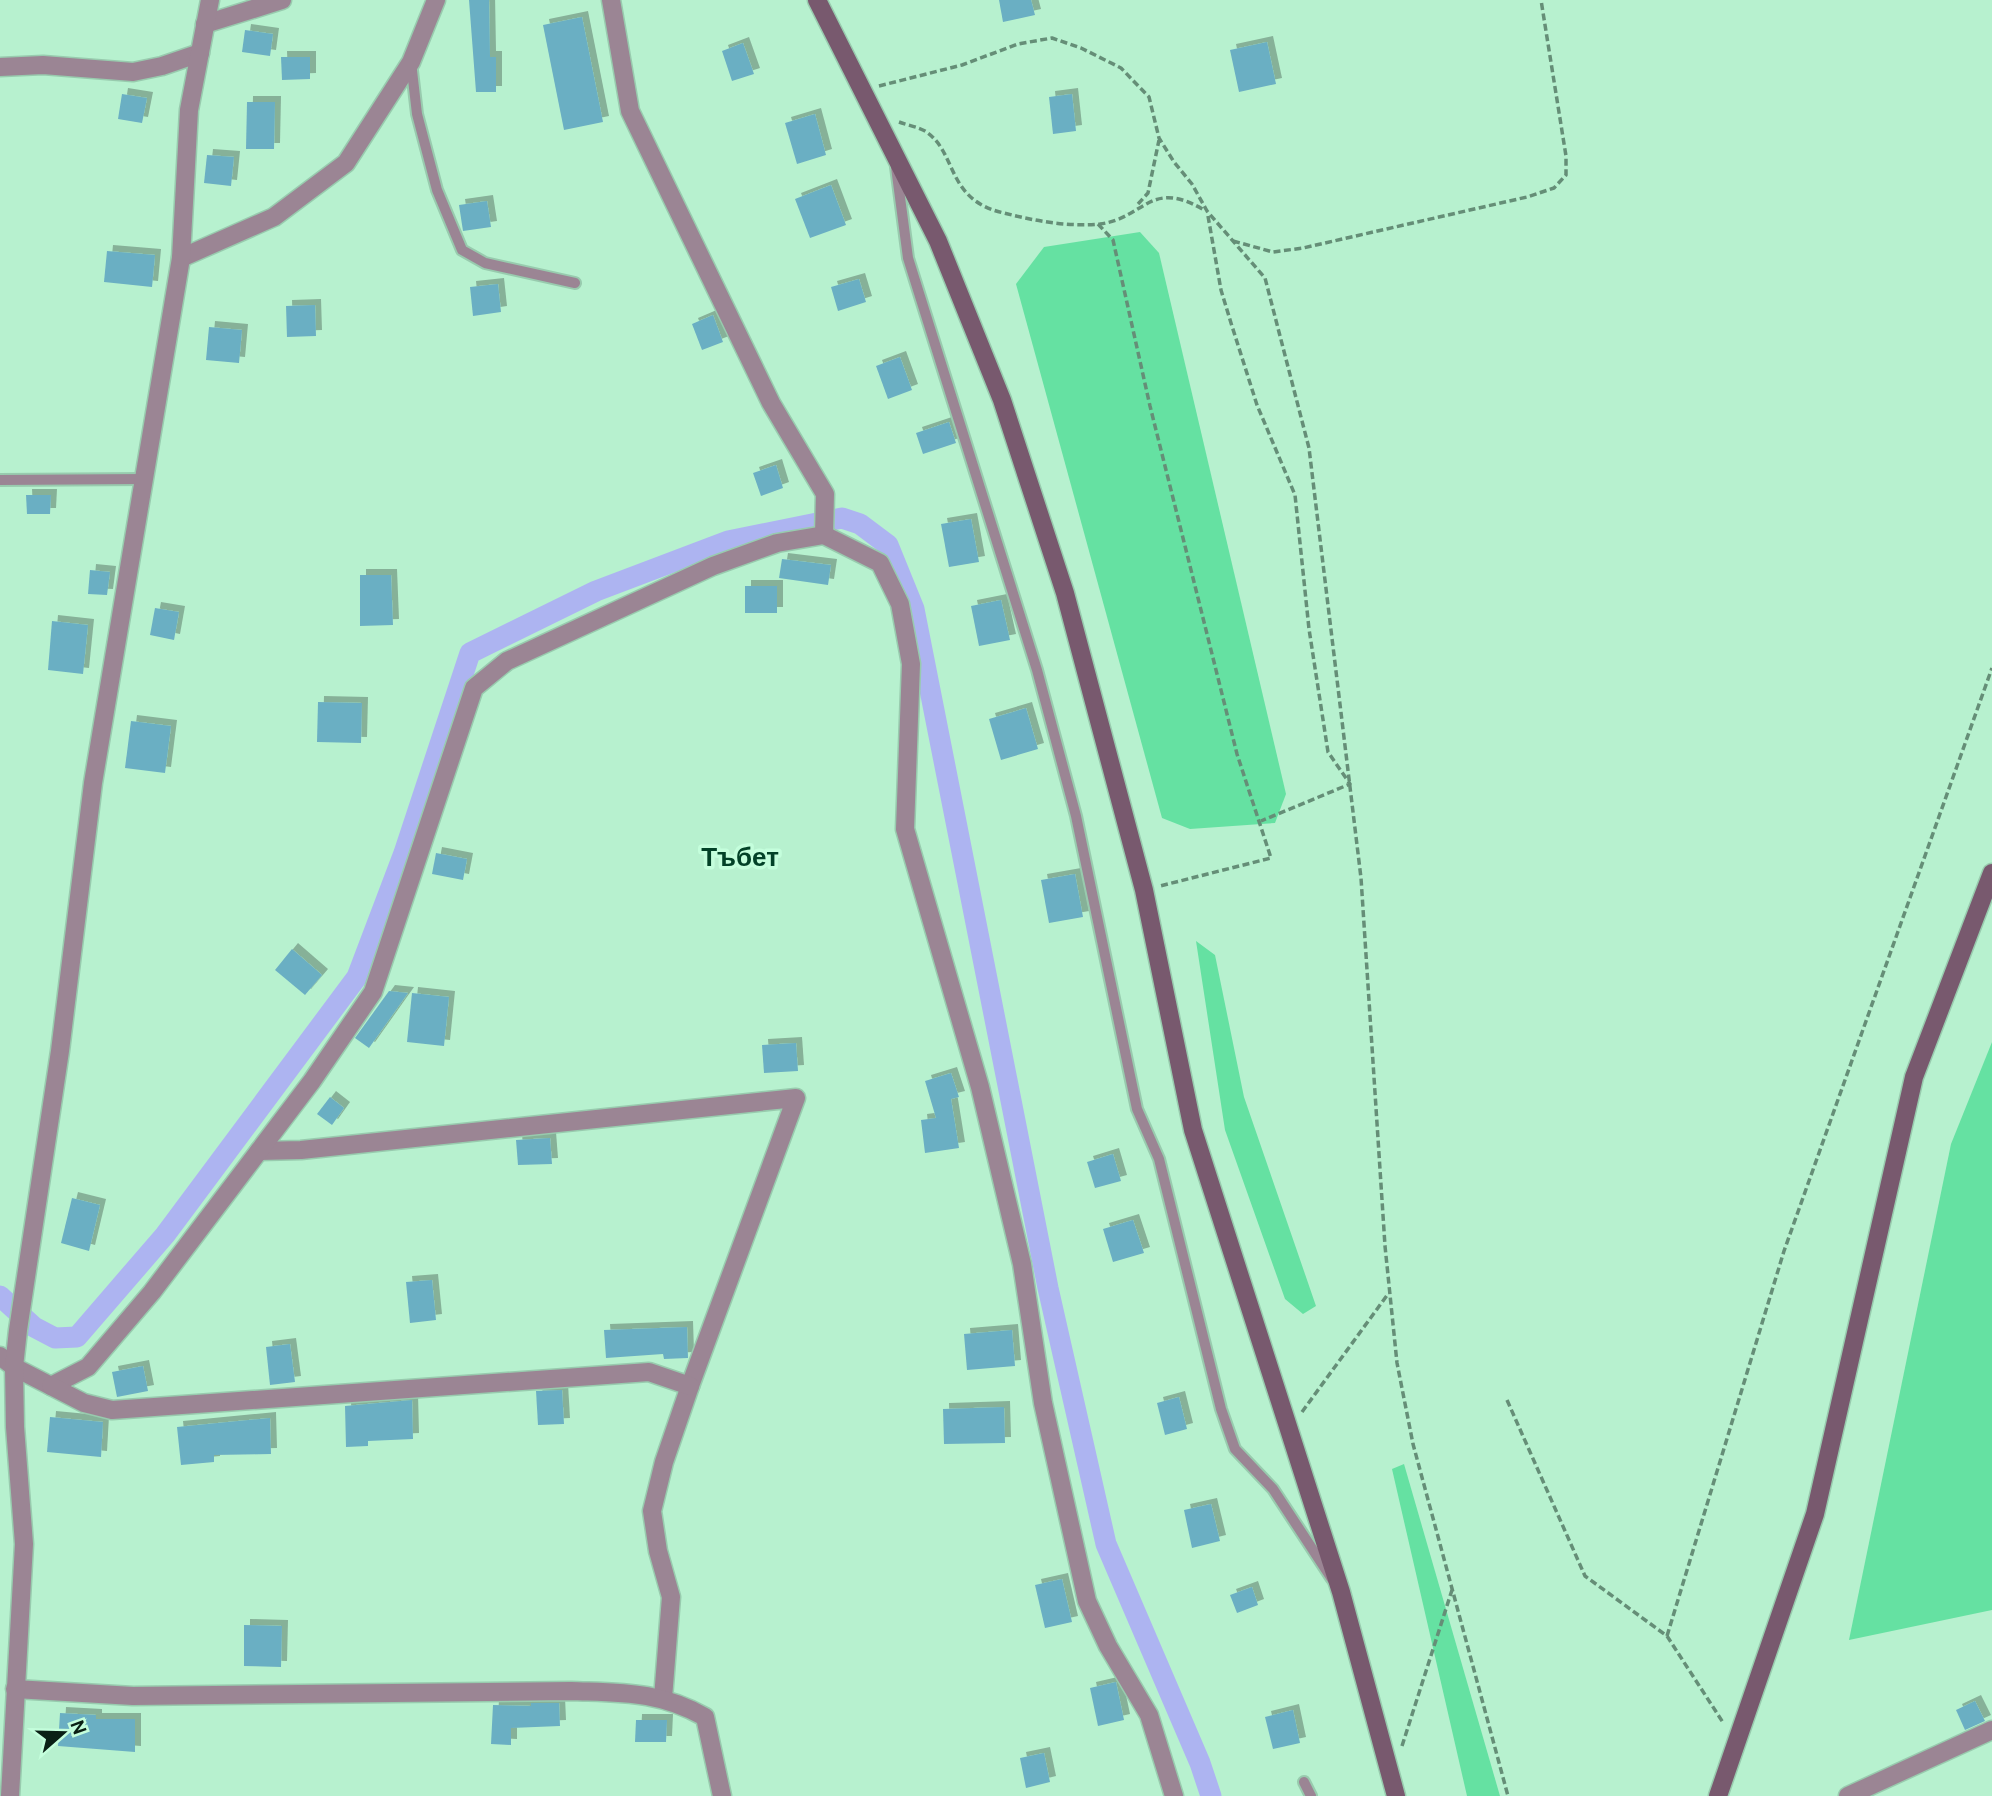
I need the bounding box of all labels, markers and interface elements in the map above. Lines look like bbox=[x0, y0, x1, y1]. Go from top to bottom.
district label: Тъбет bbox=[701, 841, 779, 873]
north arrow bbox=[28, 1698, 98, 1768]
text: N bbox=[65, 1717, 92, 1738]

